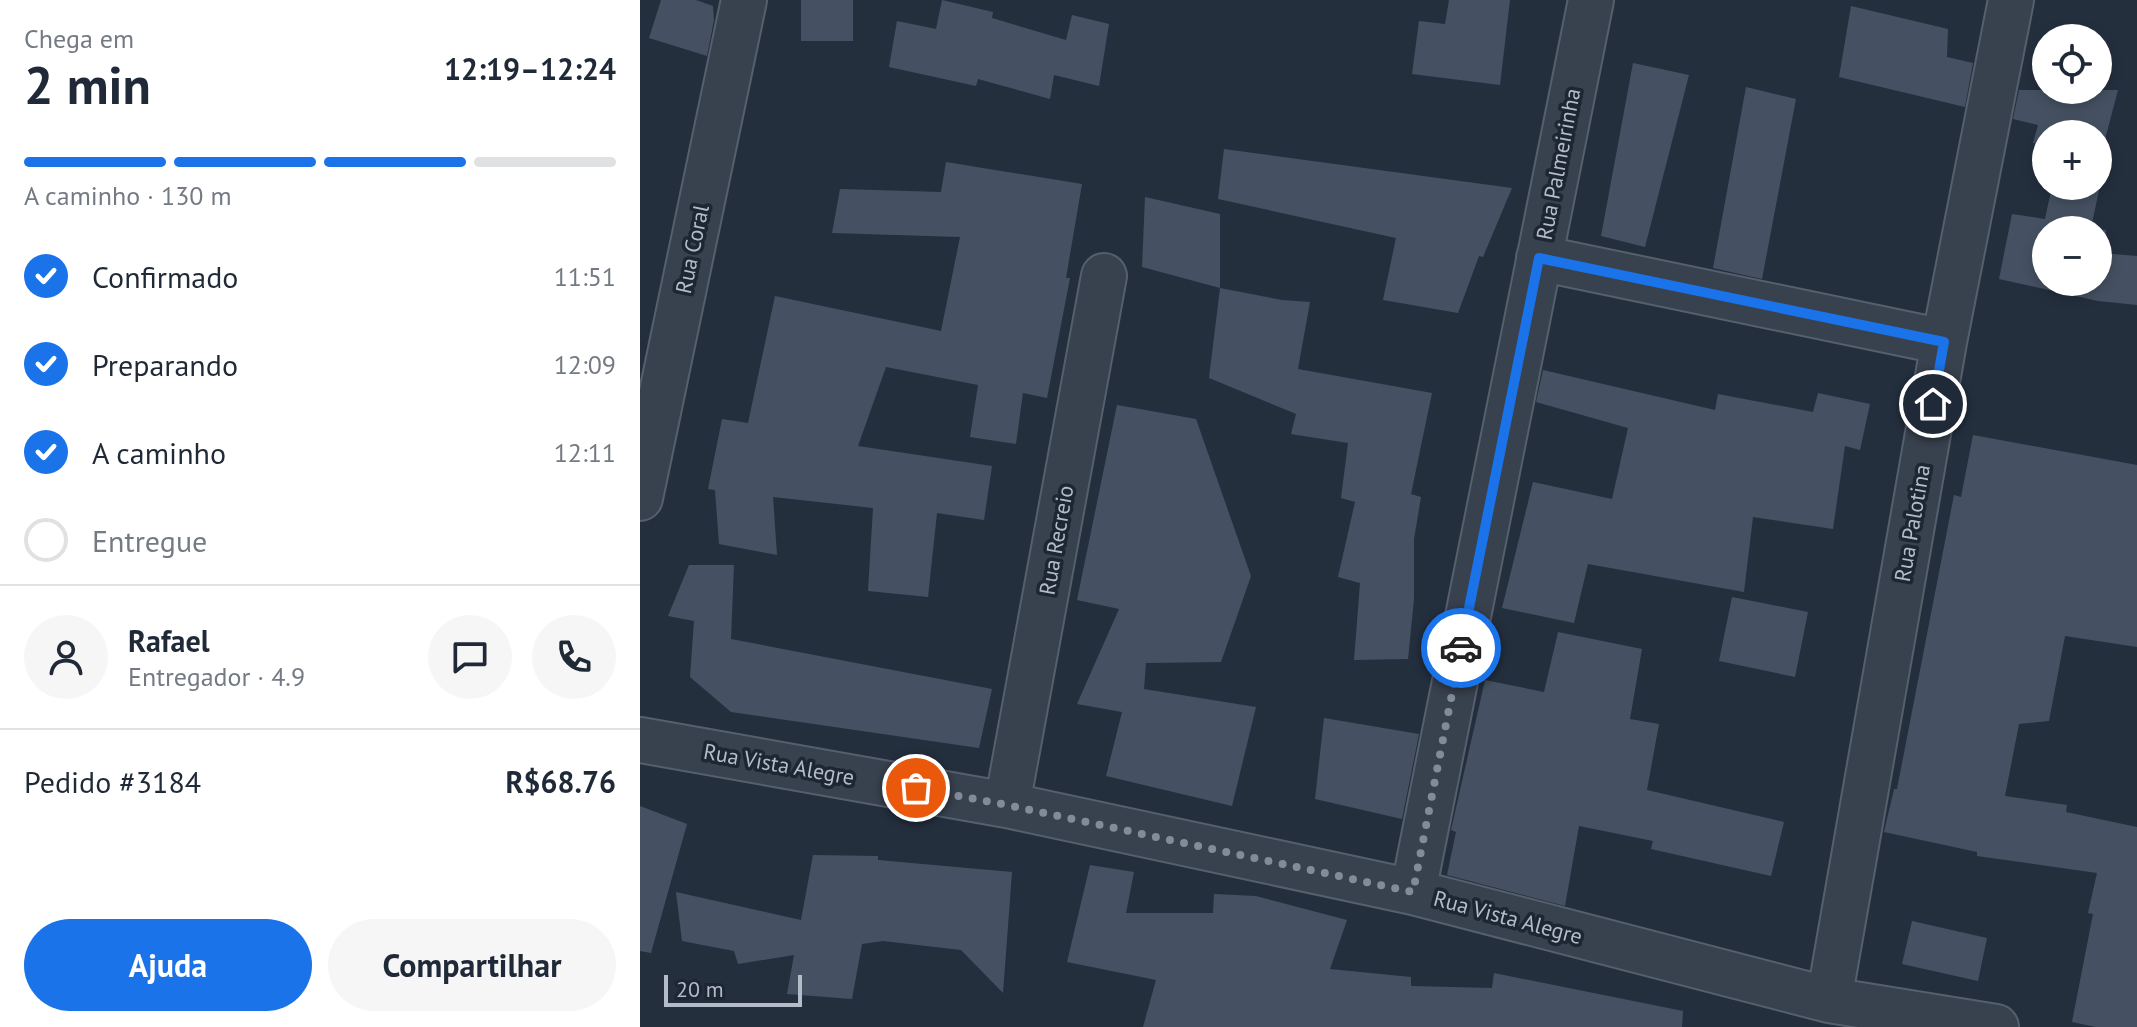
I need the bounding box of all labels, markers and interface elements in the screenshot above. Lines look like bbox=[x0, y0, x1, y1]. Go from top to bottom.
text: Chega em bbox=[24, 22, 134, 55]
map controls bbox=[2032, 24, 2112, 296]
button: locate bbox=[2032, 24, 2112, 104]
text: 12:19–12:24 bbox=[444, 49, 616, 88]
text: 2 min bbox=[24, 51, 151, 118]
street label: Rua Palmeirinha bbox=[1530, 86, 1586, 242]
button: + bbox=[2032, 120, 2112, 200]
text: A caminho · 130 m bbox=[24, 179, 232, 212]
street label: Rua Coral bbox=[669, 202, 715, 296]
button: − bbox=[2032, 216, 2112, 296]
icon: check bbox=[24, 254, 68, 298]
text: Confirmado bbox=[92, 257, 238, 296]
text: 11:51 bbox=[554, 260, 616, 293]
icon: check bbox=[24, 342, 68, 386]
text: Preparando bbox=[92, 345, 238, 384]
text: 12:09 bbox=[554, 348, 616, 381]
pin bbox=[1899, 370, 1967, 438]
icon: home bbox=[1911, 382, 1955, 426]
icon: check bbox=[24, 430, 68, 474]
text: A caminho bbox=[92, 433, 226, 472]
text: 12:11 bbox=[554, 436, 616, 469]
street label: Rua Palotina bbox=[1888, 462, 1936, 584]
street label: Rua Recreio bbox=[1033, 483, 1079, 597]
text: Entregue bbox=[92, 521, 207, 560]
courier bbox=[1421, 608, 1501, 688]
button: person bbox=[24, 615, 108, 699]
button: chat bbox=[428, 615, 512, 699]
button: phone bbox=[532, 615, 616, 699]
text: Rafael bbox=[128, 621, 210, 660]
icon: car bbox=[1439, 626, 1483, 670]
text: Entregador · 4.9 bbox=[128, 660, 305, 693]
street label: Rua Vista Alegre bbox=[701, 737, 857, 791]
pin bbox=[882, 754, 950, 822]
text: Pedido #3184 bbox=[24, 762, 201, 801]
text: R$68.76 bbox=[506, 762, 616, 801]
icon: bag bbox=[894, 766, 938, 810]
street label: Rua Vista Alegre bbox=[1431, 884, 1585, 950]
button: Ajuda bbox=[24, 919, 312, 1011]
button: Compartilhar bbox=[328, 919, 616, 1011]
scale bar bbox=[664, 971, 802, 1007]
text: 20 m bbox=[676, 975, 724, 1003]

